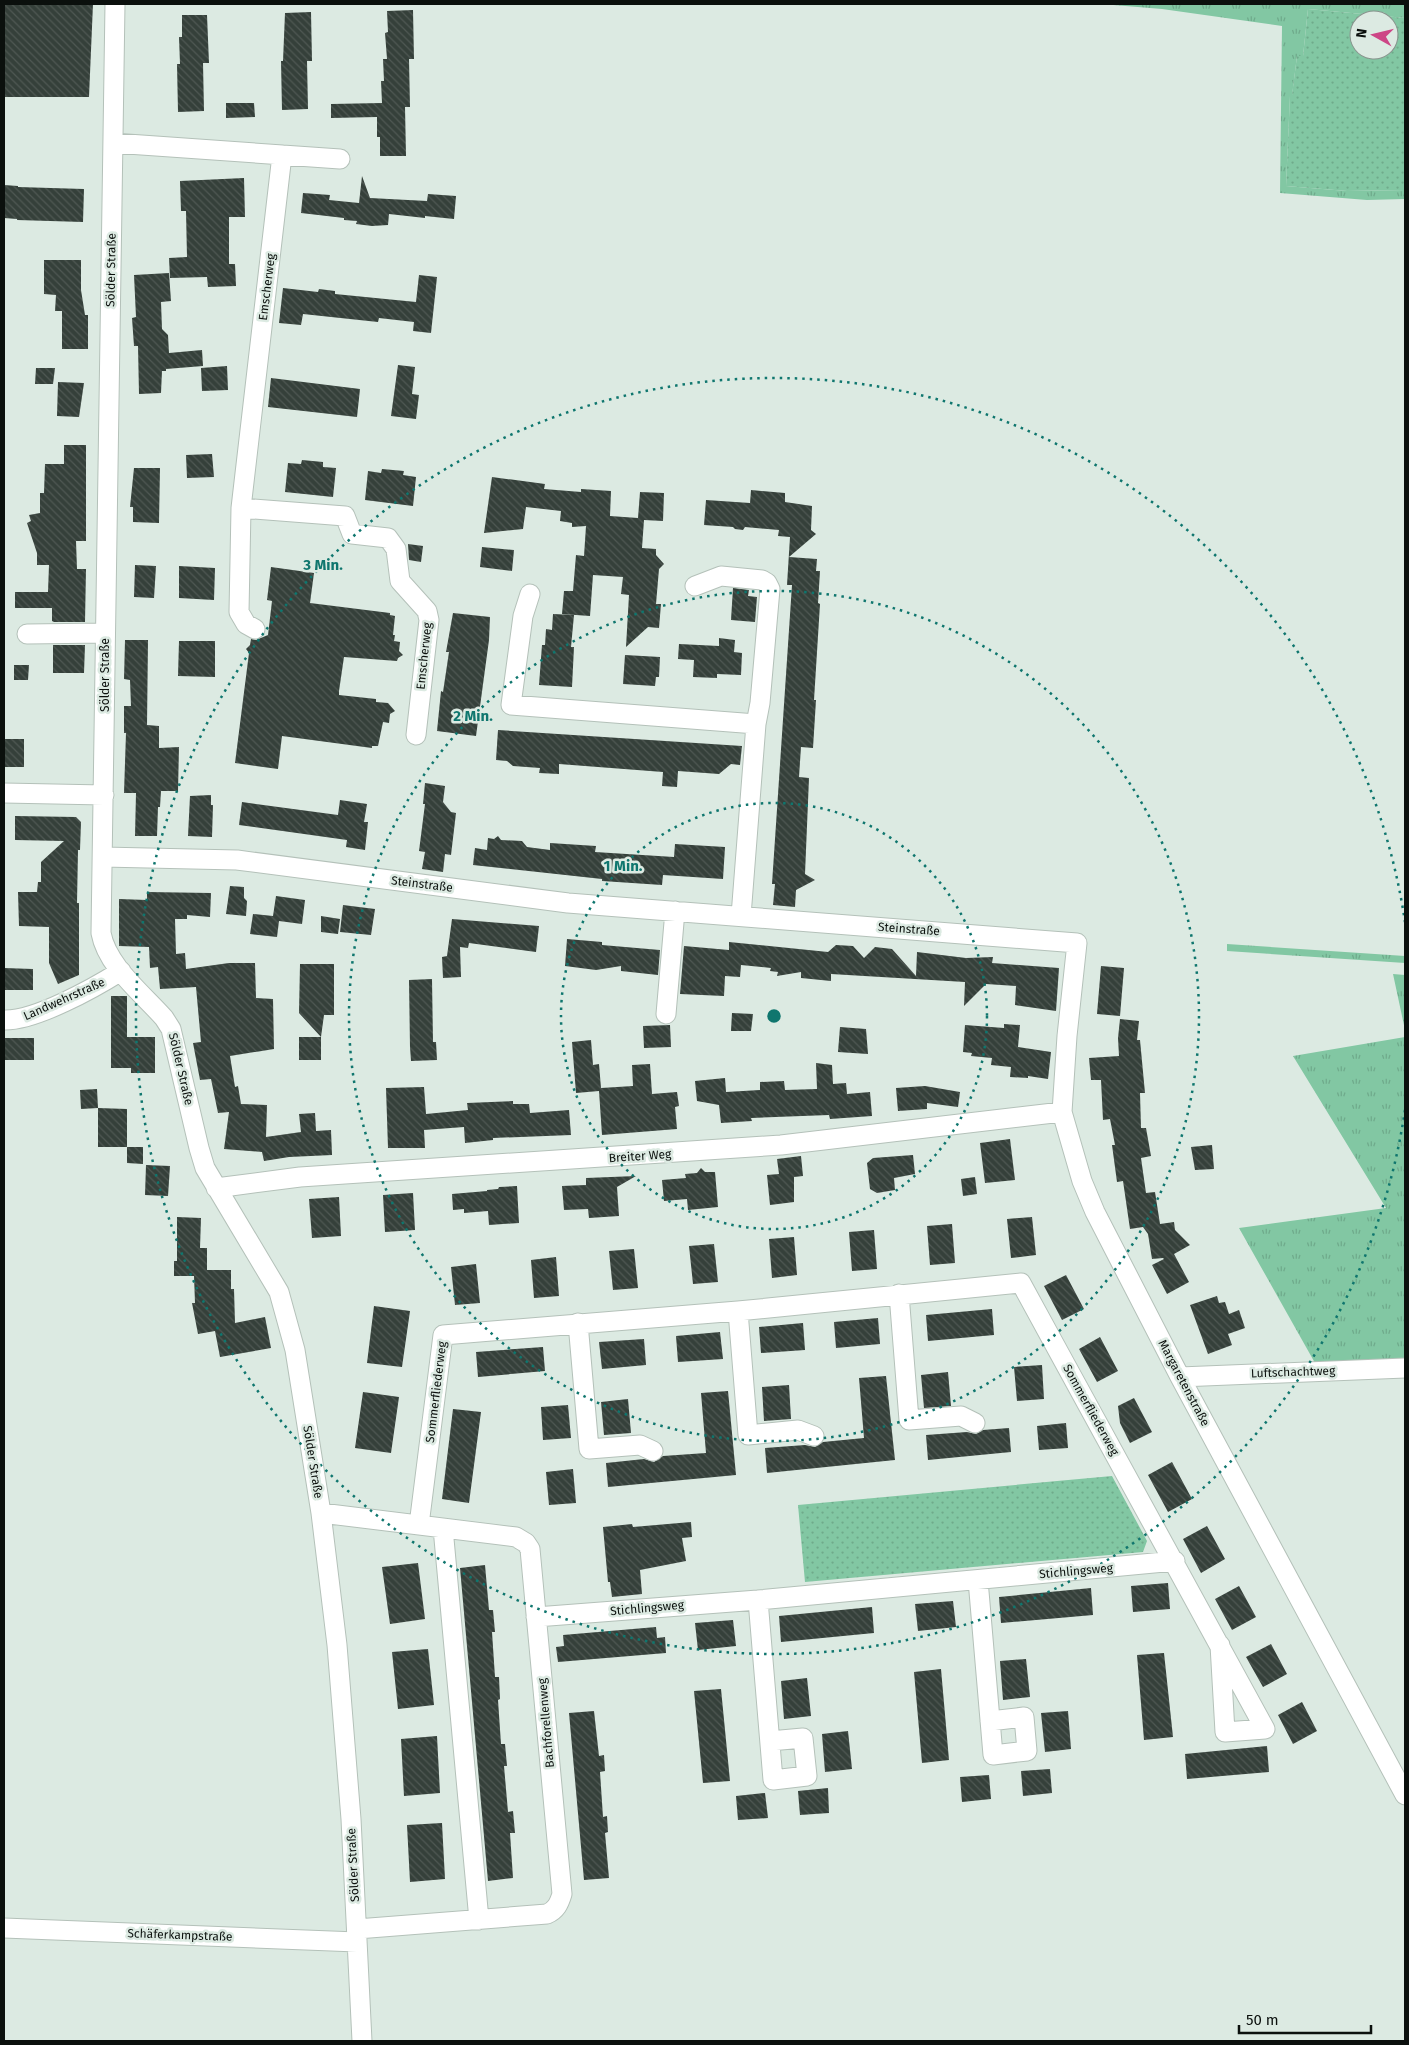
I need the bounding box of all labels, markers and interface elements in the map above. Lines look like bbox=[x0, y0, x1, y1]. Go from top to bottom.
north arrow bbox=[1349, 10, 1399, 60]
text: N bbox=[1353, 27, 1371, 39]
street label: Sölder Straße bbox=[103, 233, 119, 307]
street label: Emscherweg bbox=[256, 252, 278, 321]
text: 3 Min. bbox=[302, 556, 343, 574]
street label: Emscherweg bbox=[414, 621, 435, 690]
street label: Sölder Straße bbox=[98, 638, 112, 712]
text: 2 Min. bbox=[453, 707, 493, 725]
text: 1 Min. bbox=[604, 857, 643, 875]
street label: Steinstraße bbox=[390, 873, 454, 895]
street label: Steinstraße bbox=[878, 920, 940, 938]
street label: Landwehrstraße bbox=[21, 975, 107, 1023]
centre of rings bbox=[765, 1007, 783, 1025]
street label: Sölder Straße bbox=[166, 1031, 196, 1107]
street label: Breiter Weg bbox=[608, 1147, 672, 1165]
street label: Margaretenstraße bbox=[1155, 1337, 1213, 1429]
street label: Sommerfliederweg bbox=[423, 1340, 449, 1444]
street label: Sommerfliederweg bbox=[1060, 1362, 1122, 1459]
street label: Luftschachtweg bbox=[1251, 1364, 1336, 1380]
street label: Sölder Straße bbox=[300, 1424, 326, 1500]
street label: Stichlingsweg bbox=[1039, 1561, 1114, 1581]
street label: Stichlingsweg bbox=[610, 1598, 685, 1618]
street label: Bachforellenweg bbox=[535, 1677, 557, 1769]
street label: Sölder Straße bbox=[344, 1828, 362, 1902]
street label: Schäferkampstraße bbox=[127, 1926, 233, 1944]
scale bar bbox=[1239, 2002, 1372, 2034]
text: 50 m bbox=[1246, 2011, 1279, 2029]

